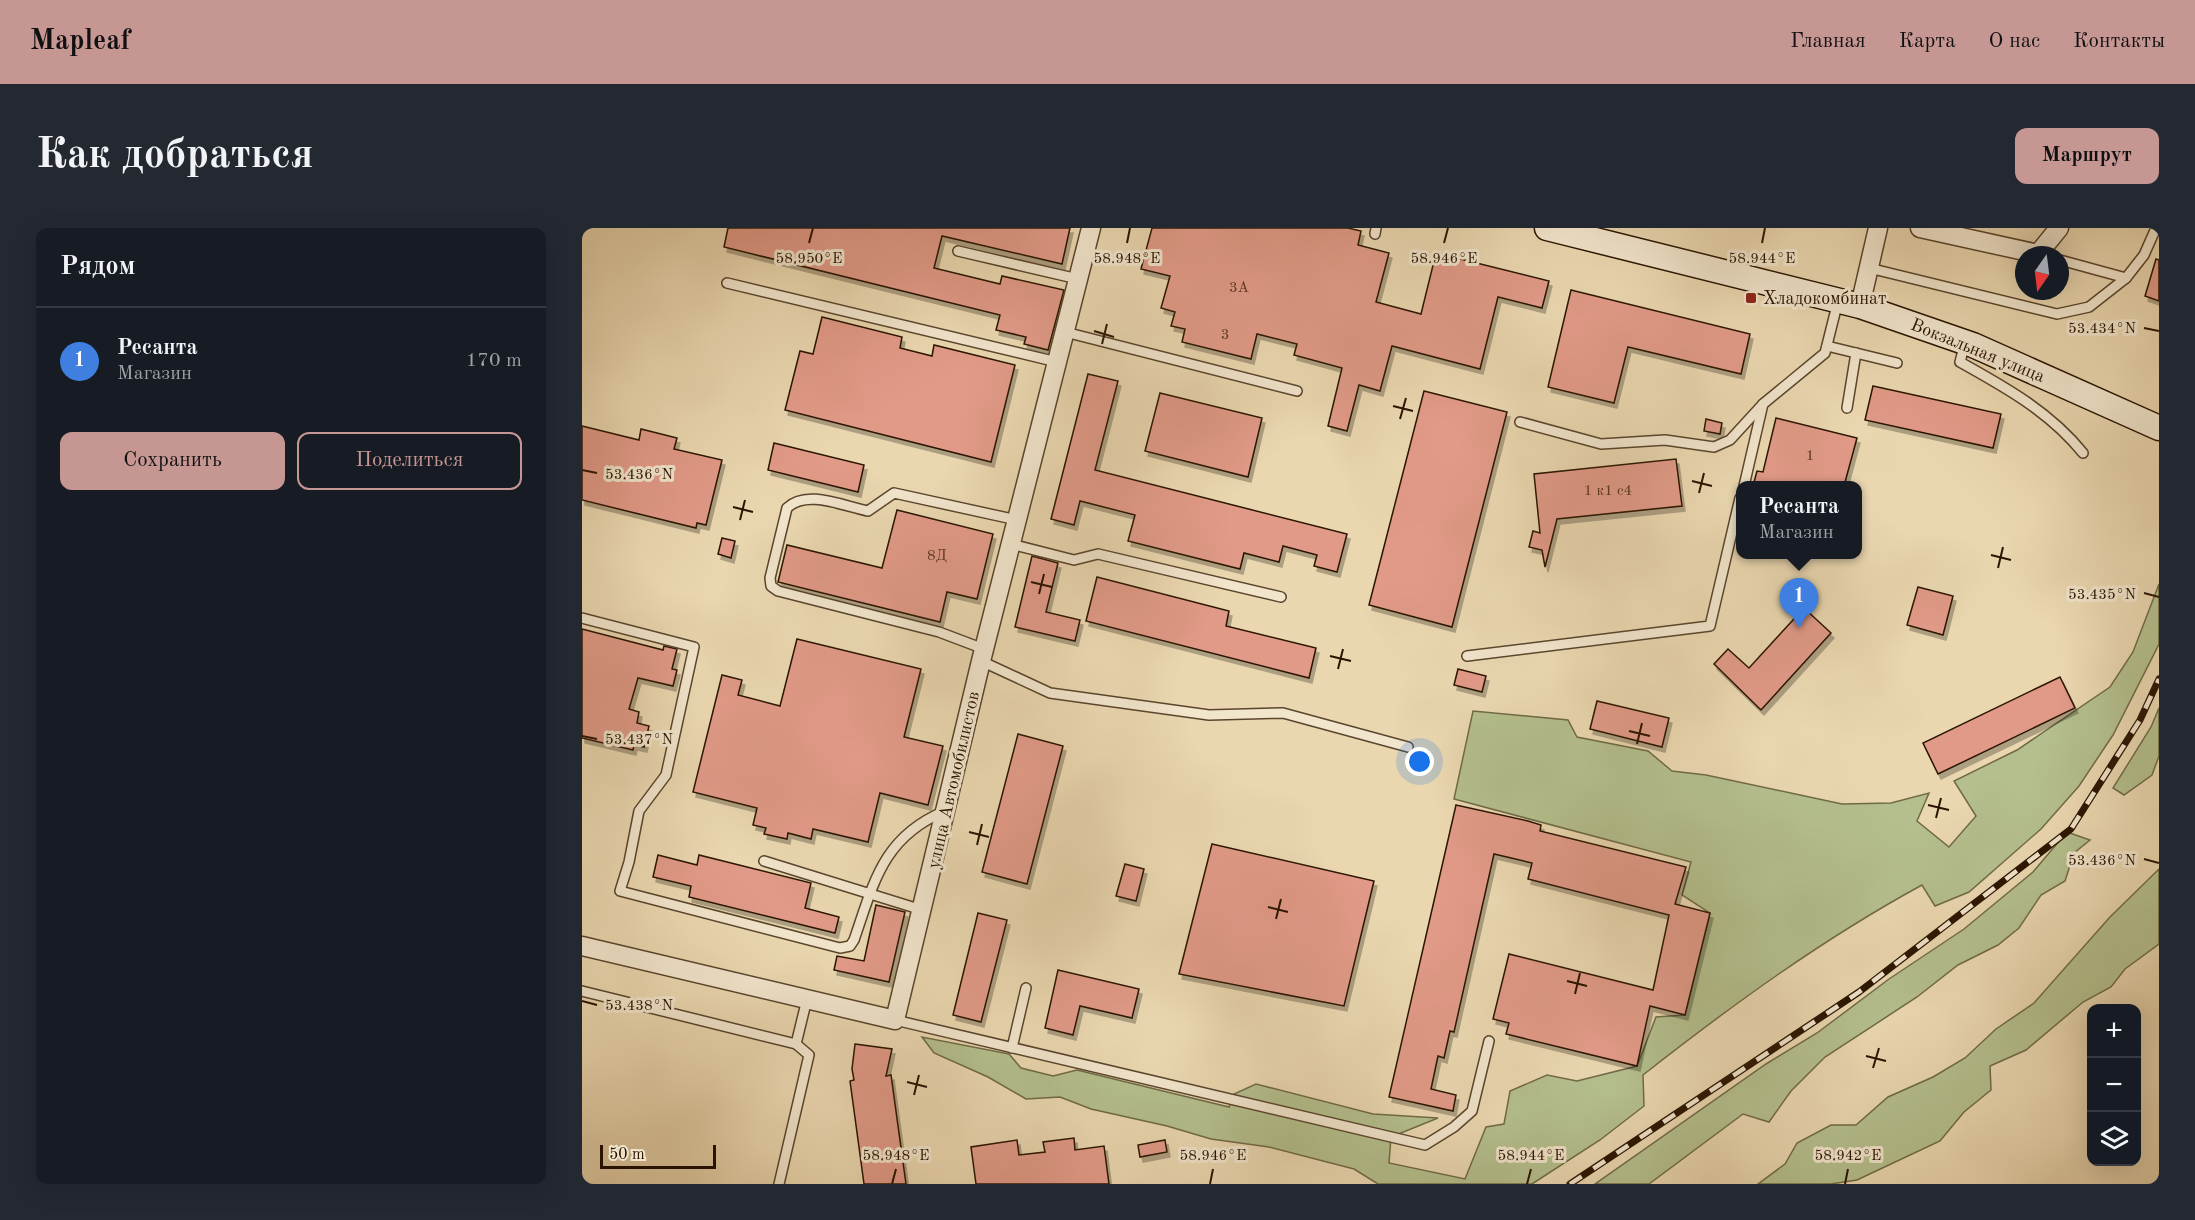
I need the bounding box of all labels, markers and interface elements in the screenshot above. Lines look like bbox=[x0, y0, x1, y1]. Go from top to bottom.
text: Mapleaf bbox=[30, 28, 130, 56]
text: Главная bbox=[1790, 31, 1866, 52]
text: Карта bbox=[1899, 31, 1956, 52]
text: О нас bbox=[1989, 31, 2040, 52]
text: Контакты bbox=[2073, 31, 2165, 52]
button: Маршрут bbox=[2015, 128, 2159, 184]
text: Как добраться bbox=[36, 135, 313, 177]
north arrow bbox=[2015, 246, 2069, 300]
text: 58.950°E bbox=[776, 252, 842, 267]
text: 58.948°E bbox=[1094, 252, 1160, 267]
text: 58.946°E bbox=[1411, 252, 1477, 267]
text: 58.944°E bbox=[1729, 252, 1795, 267]
text: Рядом bbox=[60, 254, 135, 280]
house number: 3А bbox=[1229, 281, 1250, 296]
place label: Хладокомбинат bbox=[1763, 290, 1886, 308]
marker: Хладокомбинат bbox=[1744, 291, 1758, 305]
street label: Вокзальная улица bbox=[1908, 316, 2047, 386]
text: 53.434°N bbox=[2068, 322, 2136, 337]
house number: 3 bbox=[1221, 328, 1229, 343]
text: Ресанта bbox=[117, 337, 198, 359]
text: 1 bbox=[74, 351, 85, 371]
text: 170 m bbox=[466, 351, 522, 371]
text: Магазин bbox=[117, 364, 192, 384]
button: Сохранить bbox=[60, 432, 285, 490]
button: Поделиться bbox=[297, 432, 522, 490]
house number: 1 bbox=[1806, 449, 1814, 464]
text: 53.436°N bbox=[605, 468, 673, 483]
popup bbox=[1736, 481, 1862, 559]
house number: 1 к1 с4 bbox=[1584, 484, 1632, 499]
text: Ресанта bbox=[1759, 496, 1839, 518]
text: Магазин bbox=[1759, 523, 1834, 543]
house number: 8Д bbox=[927, 549, 947, 564]
pin: 1 bbox=[1780, 578, 1818, 628]
text: 53.435°N bbox=[2068, 588, 2136, 603]
street label: улица Автомобилистов bbox=[925, 690, 983, 871]
text: 53.437°N bbox=[605, 733, 673, 748]
your location bbox=[1405, 747, 1434, 776]
text: 53.436°N bbox=[2068, 854, 2136, 869]
text: 53.438°N bbox=[605, 999, 673, 1014]
map controls bbox=[2087, 1004, 2141, 1166]
button: + bbox=[2087, 1004, 2141, 1058]
button: − bbox=[2087, 1058, 2141, 1112]
button: layers bbox=[2087, 1112, 2141, 1166]
scale bar bbox=[600, 1142, 716, 1170]
text: 50 m bbox=[609, 1147, 645, 1163]
text: 58.948°E bbox=[863, 1149, 929, 1164]
text: 58.946°E bbox=[1180, 1149, 1246, 1164]
text: 58.944°E bbox=[1498, 1149, 1564, 1164]
text: 58.942°E bbox=[1815, 1149, 1881, 1164]

